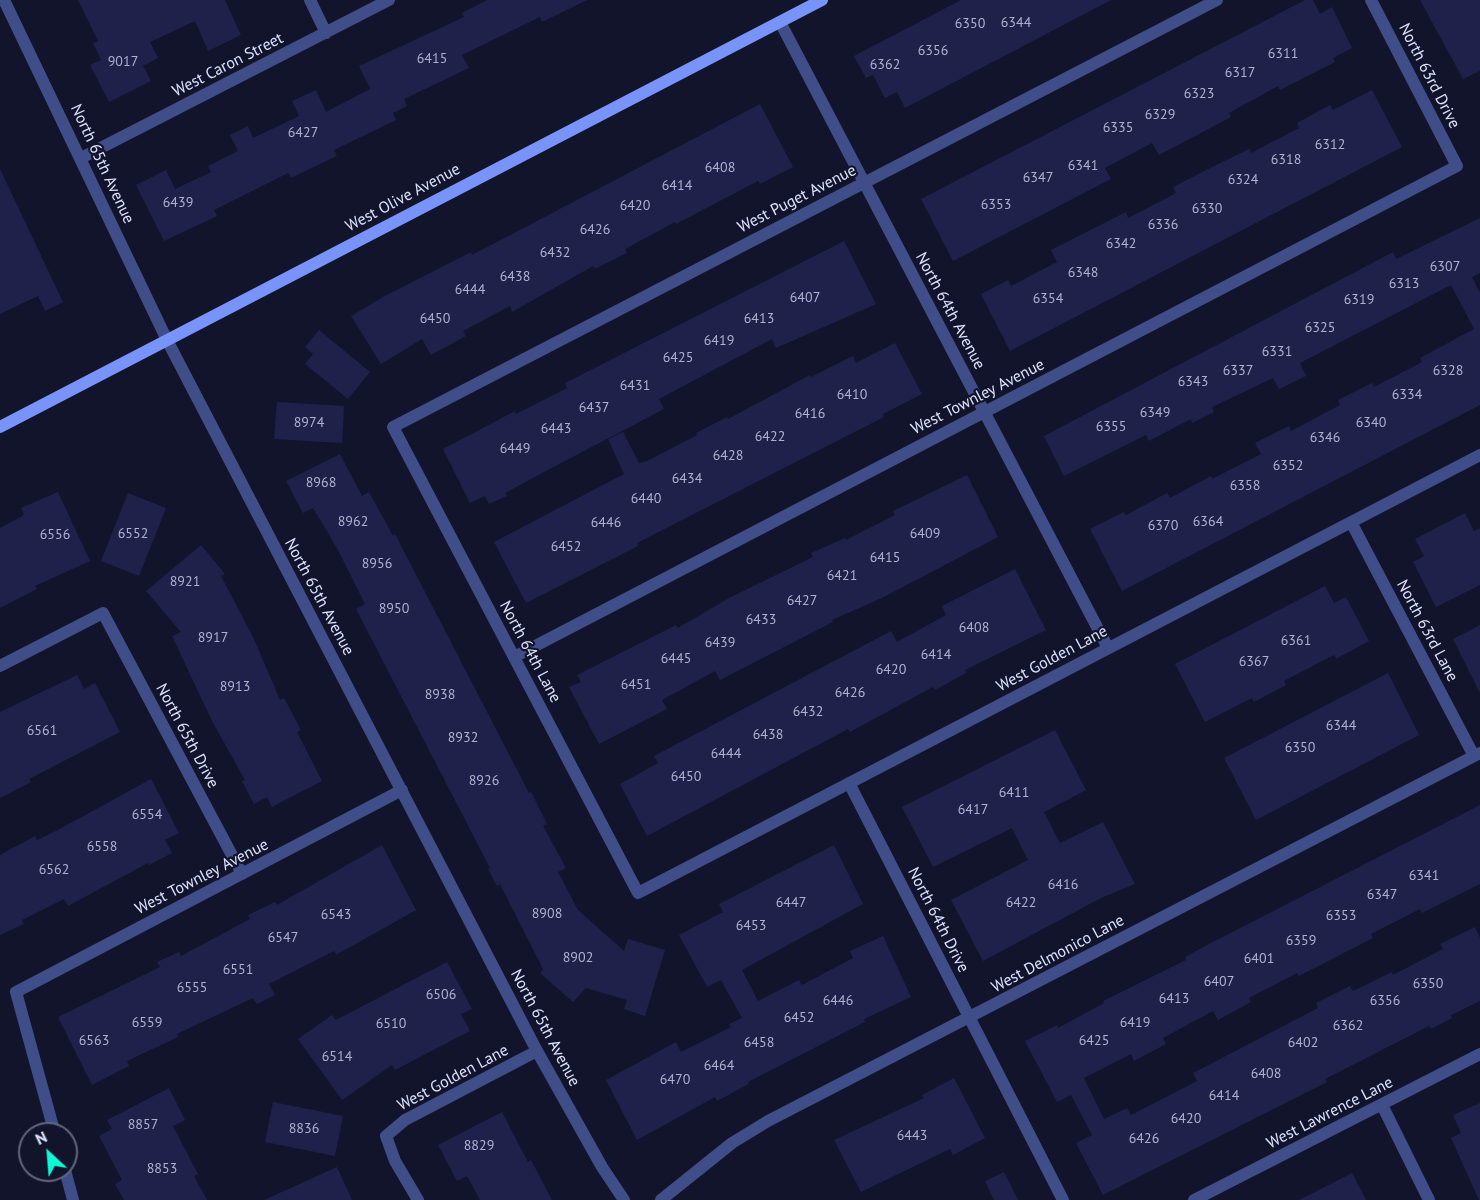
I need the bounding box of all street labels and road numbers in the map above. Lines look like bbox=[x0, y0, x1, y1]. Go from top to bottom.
street label: North 63rd Drive bbox=[1394, 20, 1464, 132]
street label: West Caron Street bbox=[169, 29, 287, 101]
street label: North 65th Avenue bbox=[66, 101, 138, 227]
street label: West Olive Avenue bbox=[342, 160, 464, 236]
street label: West Puget Avenue bbox=[734, 161, 860, 237]
street label: North 64th Avenue bbox=[911, 249, 989, 373]
street label: West Townley Avenue bbox=[908, 355, 1048, 439]
street label: North 65th Avenue bbox=[280, 535, 358, 659]
street label: North 63rd Lane bbox=[1392, 577, 1462, 685]
street label: North 64th Lane bbox=[495, 598, 565, 706]
street label: West Golden Lane bbox=[993, 622, 1111, 696]
street label: North 65th Drive bbox=[151, 681, 223, 791]
street label: West Townley Avenue bbox=[132, 835, 272, 919]
street label: North 64th Drive bbox=[903, 864, 973, 976]
street label: West Delmonico Lane bbox=[988, 911, 1128, 997]
street label: North 65th Avenue bbox=[506, 966, 584, 1090]
street label: West Golden Lane bbox=[394, 1041, 512, 1115]
street label: West Lawrence Lane bbox=[1264, 1073, 1396, 1153]

